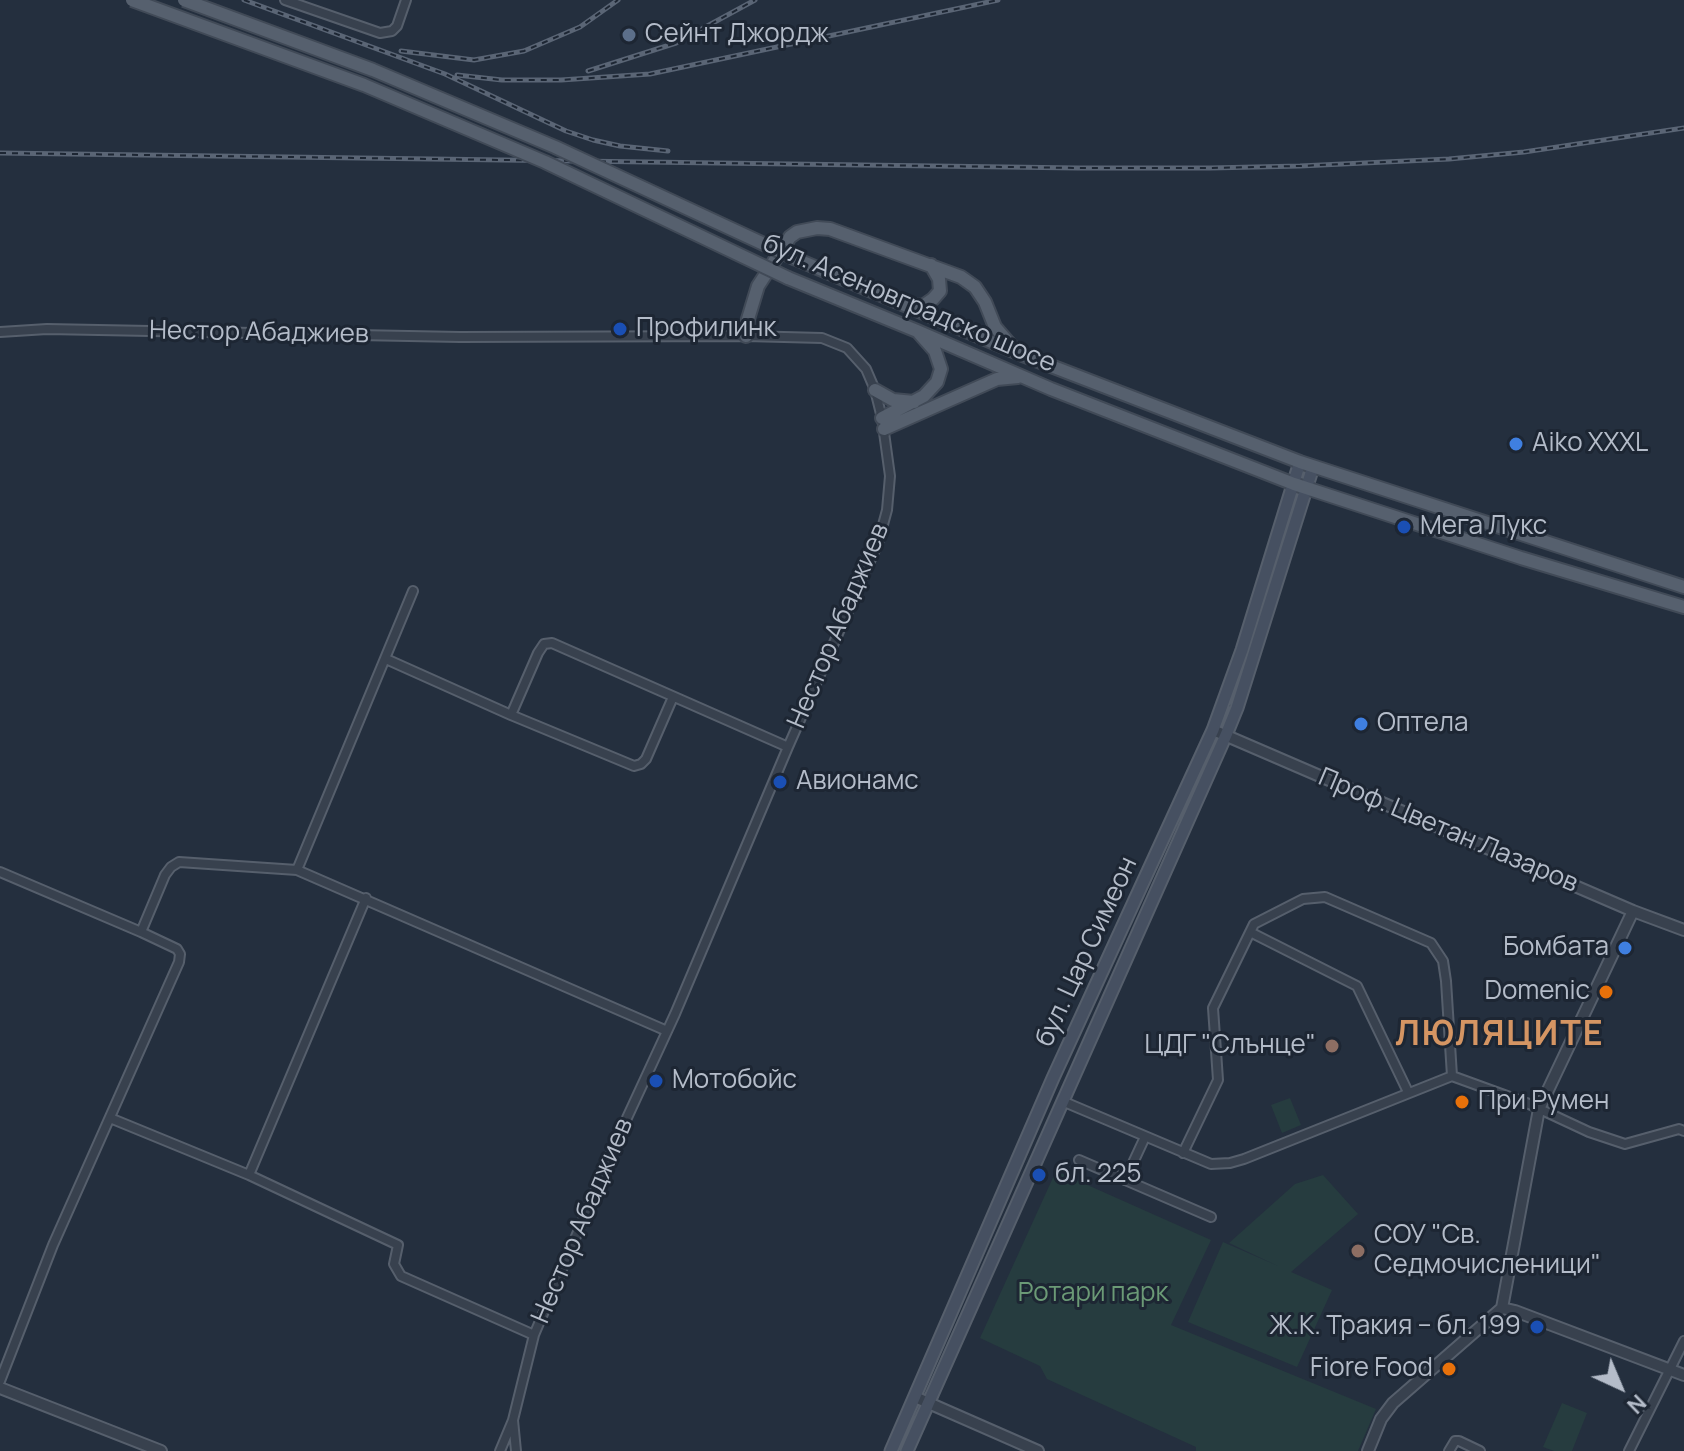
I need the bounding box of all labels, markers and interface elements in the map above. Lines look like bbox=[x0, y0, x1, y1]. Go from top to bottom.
place label: Сейнт Джордж bbox=[645, 19, 829, 51]
marker: Сейнт Джордж bbox=[620, 26, 638, 44]
street label: бул. Асеновградско шосе bbox=[758, 228, 1060, 380]
place label: Профилинк bbox=[636, 313, 776, 345]
street label: Нестор Абаджиев bbox=[149, 315, 369, 351]
marker: Профилинк bbox=[611, 320, 629, 338]
place label: Aiko XXXL bbox=[1532, 428, 1648, 460]
marker: Aiko XXXL bbox=[1507, 435, 1525, 453]
place label: Мега Лукс bbox=[1420, 511, 1547, 543]
marker: Мега Лукс bbox=[1395, 518, 1413, 536]
street label: Нестор Абаджиев bbox=[782, 519, 896, 733]
place label: Оптела bbox=[1377, 708, 1468, 740]
marker: Оптела bbox=[1352, 715, 1370, 733]
street label: Проф. Цветан Лазаров bbox=[1314, 762, 1582, 900]
place label: Авионамс bbox=[796, 766, 919, 798]
marker: Авионамс bbox=[771, 773, 789, 791]
street label: бул. Цар Симеон bbox=[1029, 852, 1145, 1052]
place label: Бомбата bbox=[1503, 932, 1609, 964]
marker: Бомбата bbox=[1616, 939, 1634, 957]
place label: Domenic bbox=[1484, 976, 1590, 1008]
marker: Domenic bbox=[1597, 983, 1615, 1001]
district label: ЛЮЛЯЦИТЕ bbox=[1395, 1015, 1605, 1055]
place label: ЦДГ "Слънце" bbox=[1145, 1030, 1316, 1062]
marker: ЦДГ "Слънце" bbox=[1323, 1037, 1341, 1055]
place label: Мотобойс bbox=[672, 1065, 797, 1097]
marker: Мотобойс bbox=[647, 1072, 665, 1090]
place label: При Румен bbox=[1478, 1086, 1609, 1118]
marker: При Румен bbox=[1453, 1093, 1471, 1111]
street label: Нестор Абаджиев bbox=[526, 1114, 640, 1328]
place label: бл. 225 bbox=[1055, 1159, 1142, 1191]
marker: бл. 225 bbox=[1030, 1166, 1048, 1184]
place label: СОУ "Св. Седмочисленици" bbox=[1374, 1220, 1601, 1282]
marker: СОУ "Св. Седмочисленици" bbox=[1349, 1242, 1367, 1260]
park label: Ротари парк bbox=[1018, 1278, 1168, 1310]
place label: Ж.К. Тракия – бл. 199 bbox=[1269, 1311, 1521, 1343]
marker: Ж.К. Тракия – бл. 199 bbox=[1528, 1318, 1546, 1336]
north arrow bbox=[1580, 1347, 1660, 1427]
place label: Fiore Food bbox=[1310, 1353, 1433, 1385]
marker: Fiore Food bbox=[1440, 1360, 1458, 1378]
text: N bbox=[1621, 1388, 1653, 1421]

